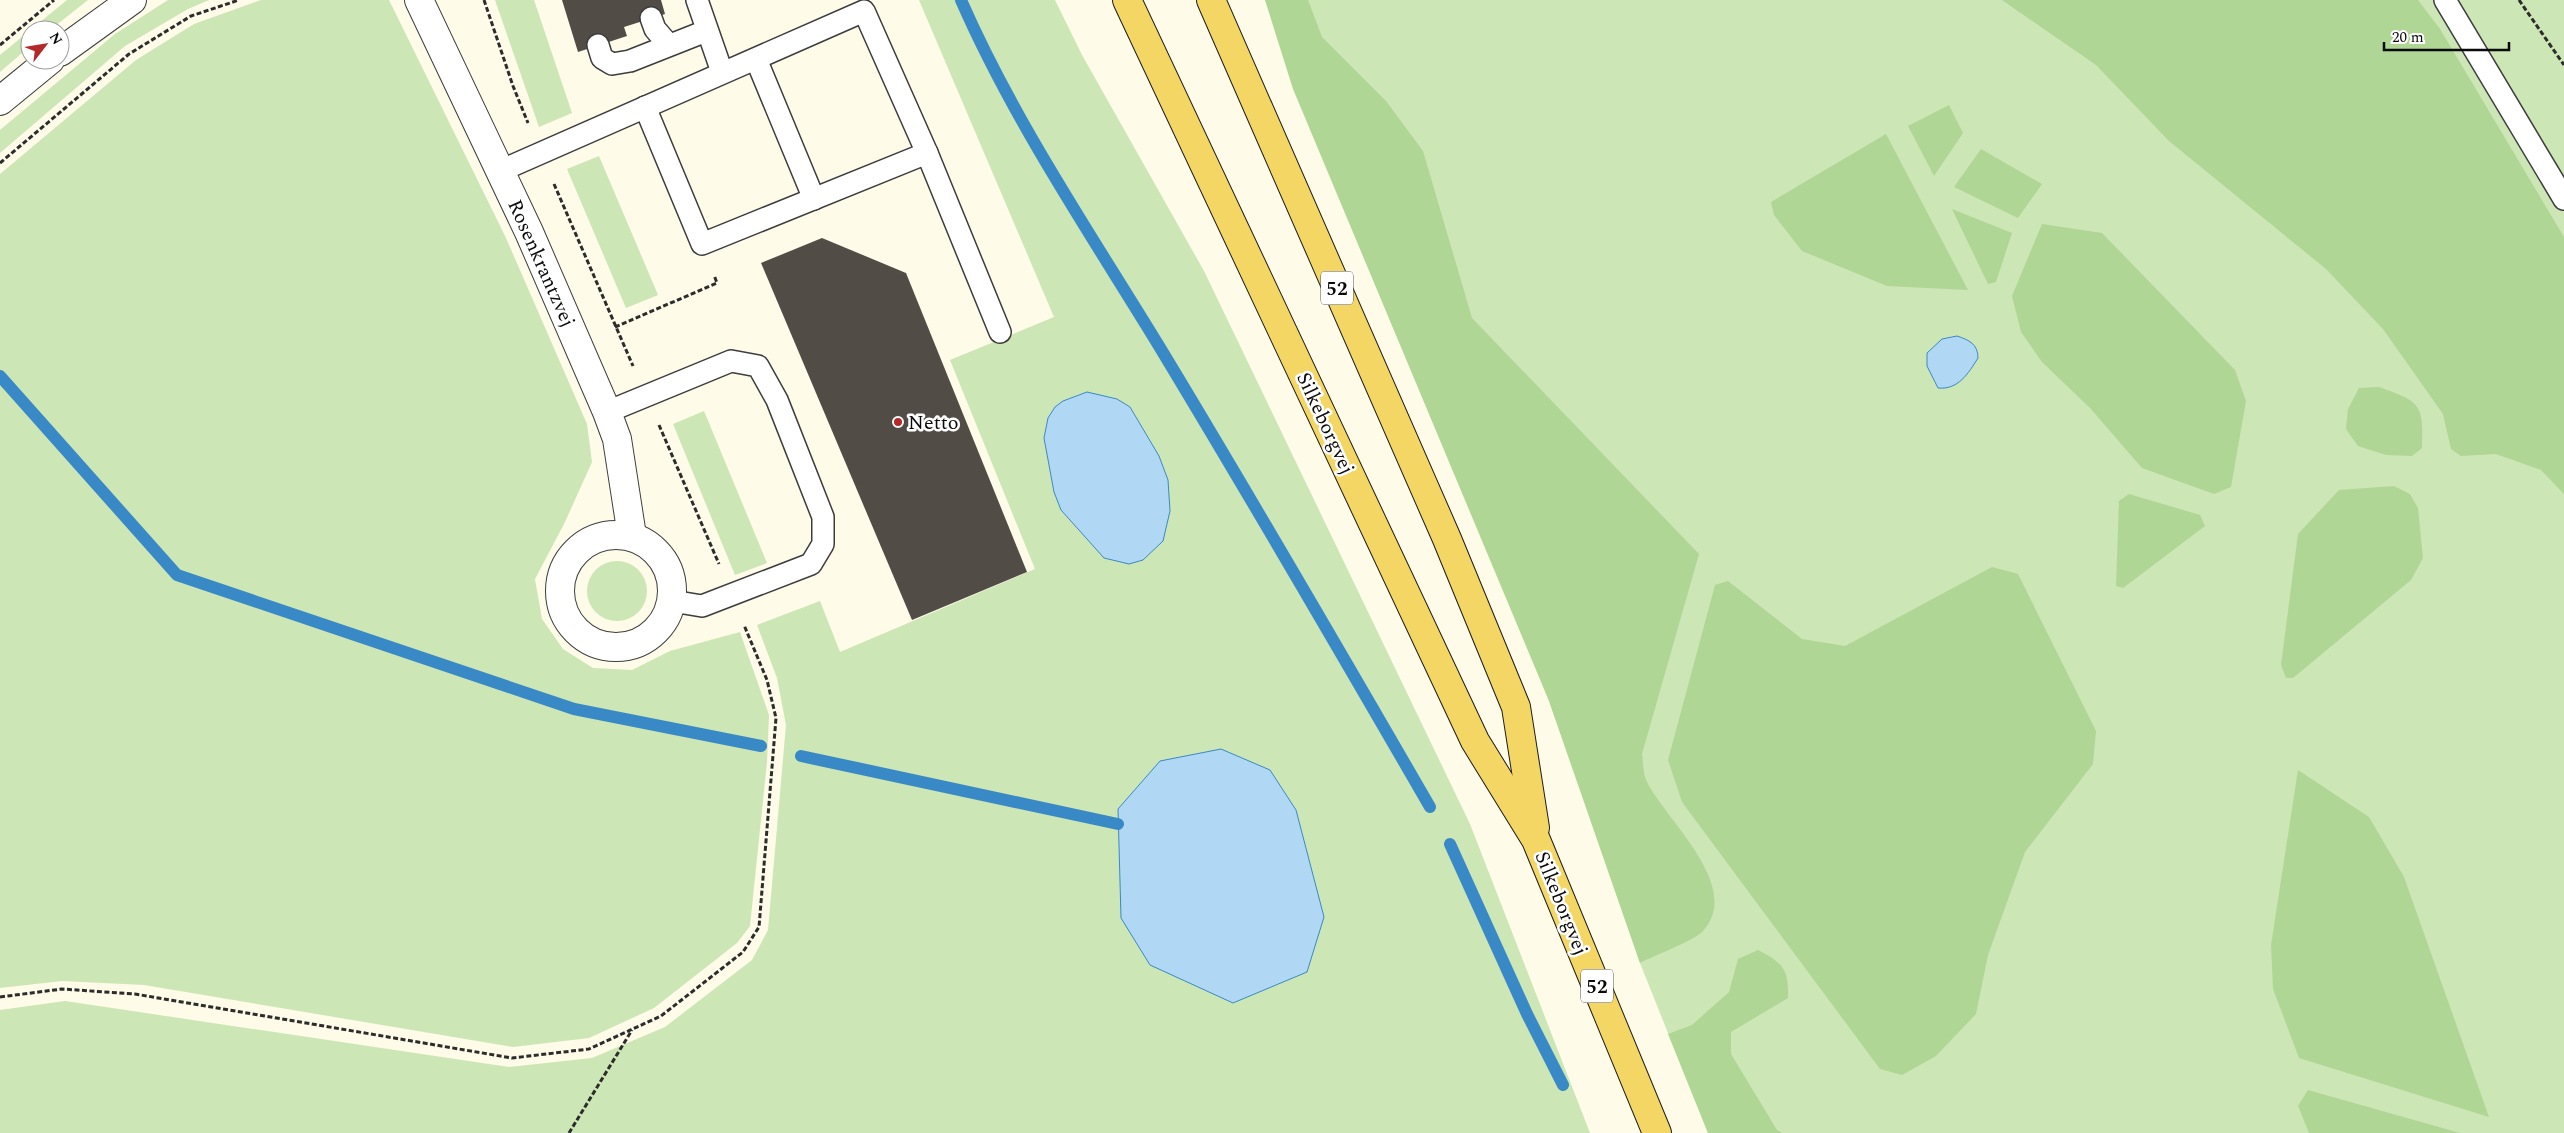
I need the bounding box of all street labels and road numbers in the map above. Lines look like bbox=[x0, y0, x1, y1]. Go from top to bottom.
street label: Rosenkrantzvej bbox=[500, 195, 583, 332]
road number: 52 bbox=[1321, 272, 1353, 304]
street label: Silkeborgvej bbox=[1288, 367, 1362, 479]
street label: Silkeborgvej bbox=[1527, 847, 1596, 960]
road number: 52 bbox=[1581, 969, 1613, 1002]

